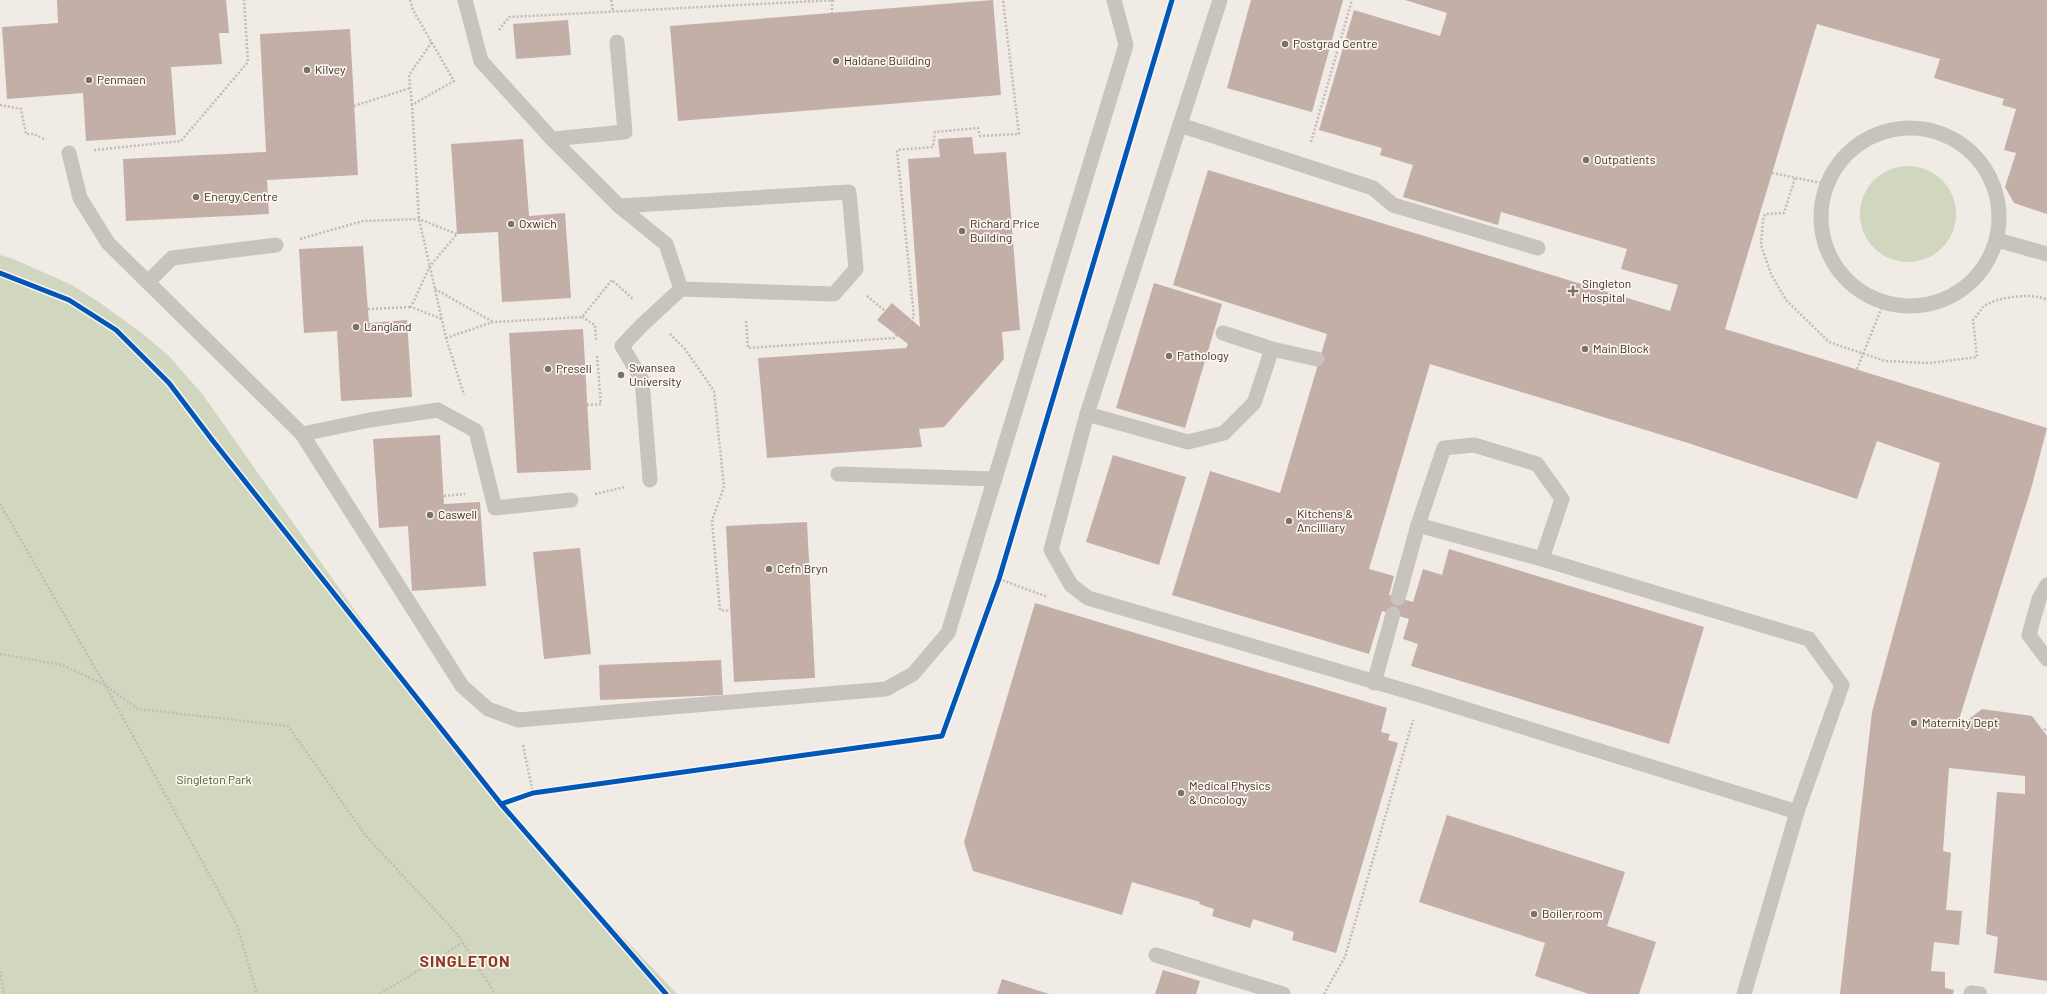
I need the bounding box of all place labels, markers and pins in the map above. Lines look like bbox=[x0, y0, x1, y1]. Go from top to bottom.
place label: Postgrad Centre bbox=[1293, 36, 1378, 50]
marker: Postgrad Centre bbox=[1280, 39, 1290, 49]
place label: Haldane Building bbox=[844, 53, 931, 67]
marker: Haldane Building bbox=[831, 56, 841, 66]
place label: Kilvey bbox=[315, 62, 346, 76]
marker: Kilvey bbox=[302, 65, 312, 75]
place label: Penmaen bbox=[97, 72, 146, 86]
marker: Penmaen bbox=[84, 75, 94, 85]
place label: Outpatients bbox=[1594, 152, 1656, 166]
marker: Outpatients bbox=[1581, 155, 1591, 165]
place label: Energy Centre bbox=[204, 189, 278, 203]
marker: Energy Centre bbox=[191, 192, 201, 202]
place label: Oxwich bbox=[519, 216, 557, 230]
place label: Richard Price Building bbox=[970, 216, 1040, 244]
marker: Oxwich bbox=[506, 219, 516, 229]
marker: Richard Price Building bbox=[957, 226, 967, 236]
place label: Singleton Hospital bbox=[1582, 276, 1631, 304]
marker: Singleton Hospital bbox=[1567, 285, 1579, 297]
place label: Langland bbox=[364, 319, 412, 333]
marker: Langland bbox=[351, 322, 361, 332]
place label: Main Block bbox=[1593, 341, 1649, 355]
marker: Main Block bbox=[1580, 344, 1590, 354]
place label: Pathology bbox=[1177, 348, 1229, 362]
marker: Pathology bbox=[1164, 351, 1174, 361]
place label: Swansea University bbox=[629, 360, 682, 388]
place label: Preseli bbox=[556, 361, 592, 375]
marker: Preseli bbox=[543, 364, 553, 374]
marker: Swansea University bbox=[616, 370, 626, 380]
place label: Kitchens & Ancilliary bbox=[1297, 506, 1353, 534]
place label: Caswell bbox=[438, 507, 477, 521]
marker: Caswell bbox=[425, 510, 435, 520]
marker: Kitchens & Ancilliary bbox=[1284, 516, 1294, 526]
place label: Cefn Bryn bbox=[777, 561, 828, 575]
marker: Cefn Bryn bbox=[764, 564, 774, 574]
place label: Maternity Dept bbox=[1922, 715, 1998, 729]
marker: Maternity Dept bbox=[1909, 718, 1919, 728]
place label: Medical Physics & Oncology bbox=[1189, 778, 1271, 806]
marker: Medical Physics & Oncology bbox=[1176, 788, 1186, 798]
place label: Boiler room bbox=[1542, 906, 1602, 920]
marker: Boiler room bbox=[1529, 909, 1539, 919]

